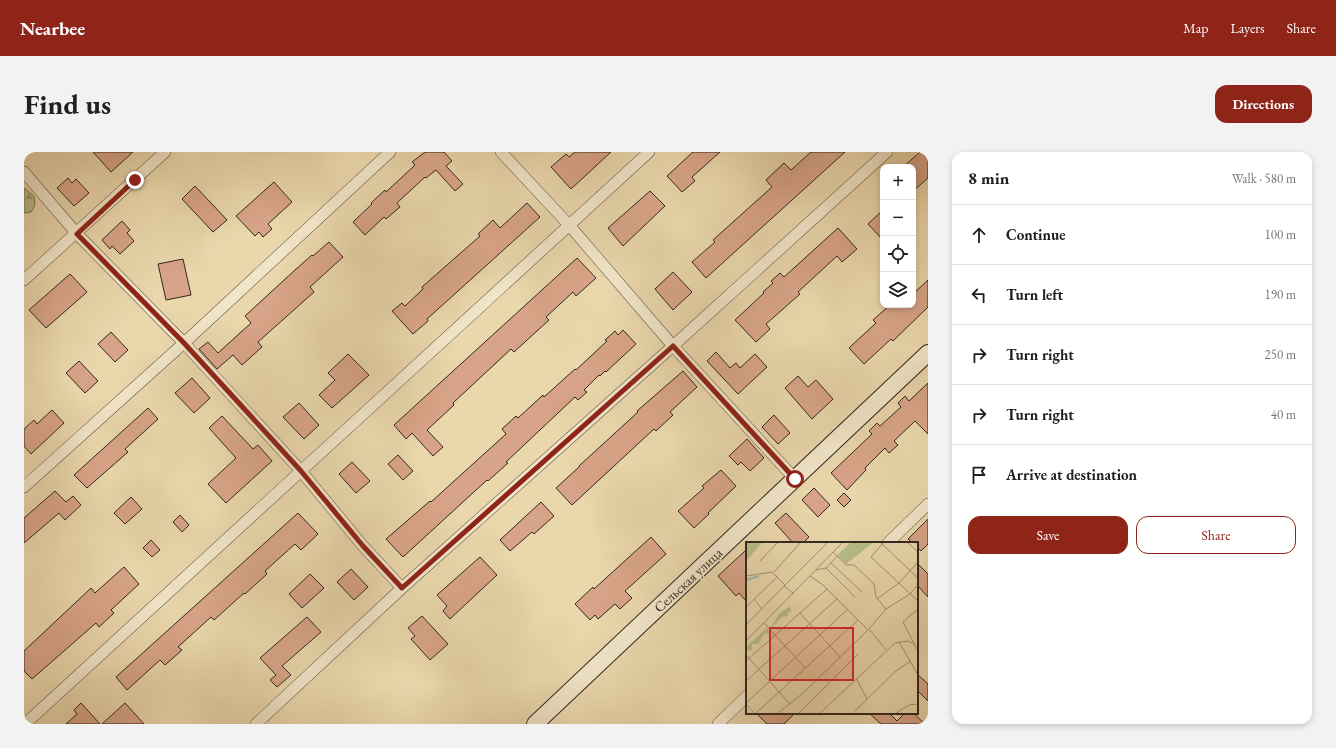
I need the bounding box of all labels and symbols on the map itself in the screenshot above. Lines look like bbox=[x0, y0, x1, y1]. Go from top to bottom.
route end bbox=[126, 171, 144, 189]
route start bbox=[786, 470, 804, 488]
inset map bbox=[746, 542, 918, 714]
street label: Сельская улица bbox=[650, 543, 726, 616]

